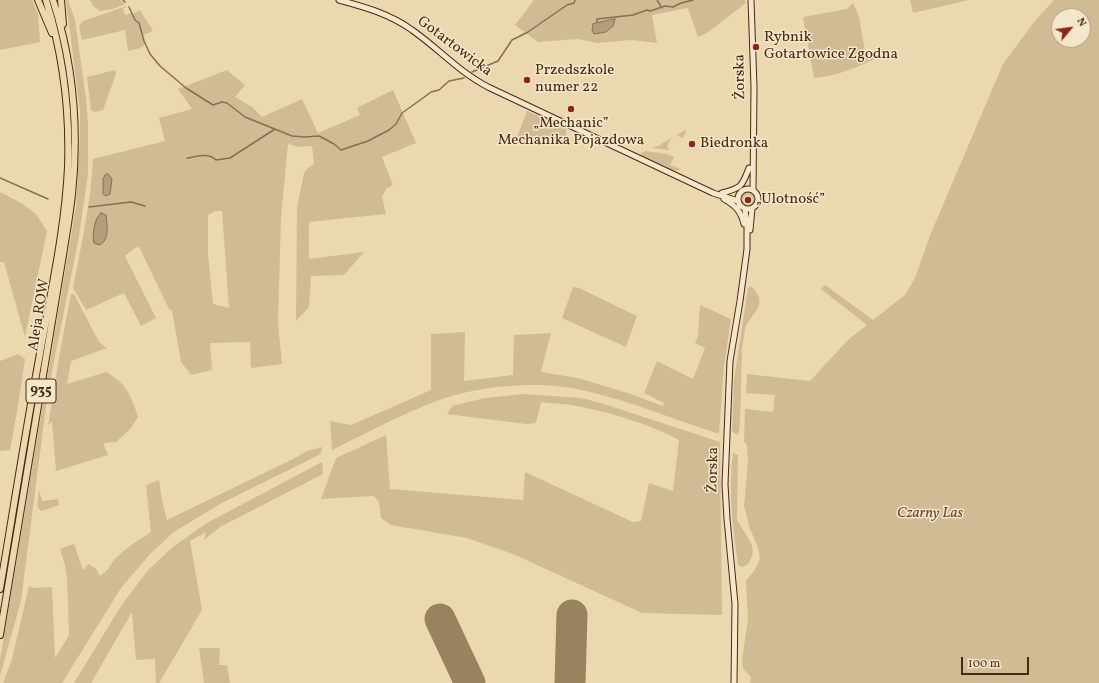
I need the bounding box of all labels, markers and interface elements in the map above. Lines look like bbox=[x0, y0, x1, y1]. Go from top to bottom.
north arrow bbox=[1051, 8, 1091, 48]
street label: Gotartowicka bbox=[413, 13, 495, 81]
text: N bbox=[1073, 15, 1090, 30]
place label: Rybnik Gotartowice Zgodna bbox=[764, 29, 898, 64]
marker: Rybnik Gotartowice Zgodna bbox=[751, 42, 761, 52]
street label: Żorska bbox=[732, 54, 750, 100]
place label: Przedszkole numer 22 bbox=[535, 62, 614, 97]
marker: Przedszkole numer 22 bbox=[522, 75, 532, 85]
marker: „Mechanic” Mechanika Pojazdowa bbox=[566, 104, 576, 114]
place label: „Mechanic” Mechanika Pojazdowa bbox=[498, 115, 644, 150]
place label: Biedronka bbox=[700, 135, 768, 153]
marker: Biedronka bbox=[687, 139, 697, 149]
place label: „Ulotność” bbox=[756, 191, 825, 209]
marker: „Ulotność” bbox=[743, 195, 753, 205]
street label: Aleja ROW bbox=[25, 278, 55, 352]
road number: 935 bbox=[26, 379, 56, 403]
street label: Żorska bbox=[705, 447, 723, 493]
park label: Czarny Las bbox=[897, 505, 963, 523]
scale bar bbox=[963, 649, 1031, 675]
text: 100 m bbox=[968, 656, 1000, 672]

